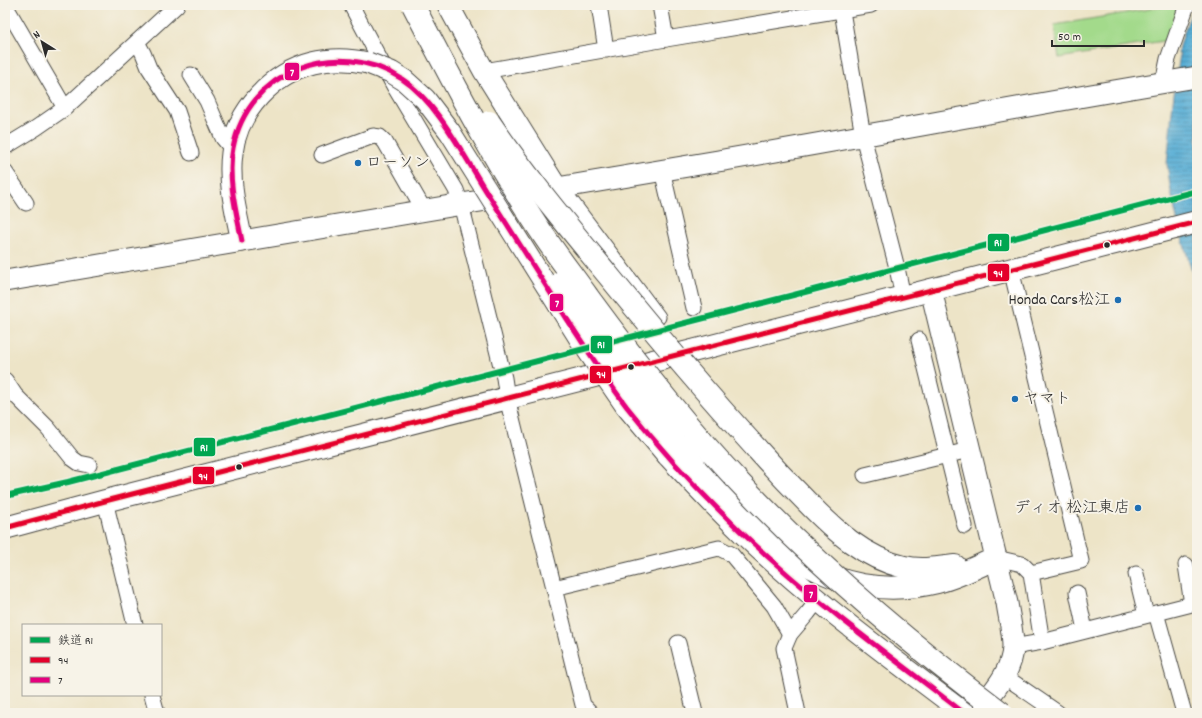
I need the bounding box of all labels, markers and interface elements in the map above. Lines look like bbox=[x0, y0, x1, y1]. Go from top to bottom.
north arrow bbox=[22, 22, 62, 62]
scale bar bbox=[1052, 22, 1144, 48]
text: N bbox=[30, 27, 45, 44]
text: 50 m bbox=[1058, 29, 1081, 46]
line badge: 7 bbox=[284, 62, 300, 81]
text: 7 bbox=[290, 66, 295, 82]
place label: ローソン bbox=[366, 152, 430, 175]
marker: ローソン bbox=[353, 158, 363, 168]
line badge: R1 bbox=[987, 233, 1010, 252]
text: R1 bbox=[994, 236, 1002, 252]
unlabelled marker bbox=[1102, 240, 1112, 250]
line badge: 94 bbox=[987, 263, 1010, 282]
text: 94 bbox=[993, 267, 1003, 283]
place label: Honda Cars松江 bbox=[1009, 289, 1110, 312]
line badge: 7 bbox=[549, 293, 564, 312]
marker: Honda Cars松江 bbox=[1113, 295, 1123, 305]
text: 7 bbox=[555, 297, 560, 313]
line badge: R1 bbox=[590, 335, 613, 354]
text: R1 bbox=[597, 338, 605, 354]
unlabelled marker bbox=[626, 362, 636, 372]
line badge: 94 bbox=[589, 365, 612, 384]
text: 94 bbox=[596, 368, 606, 384]
place label: ヤマト bbox=[1023, 388, 1071, 411]
marker: ヤマト bbox=[1010, 394, 1020, 404]
line badge: R1 bbox=[193, 437, 216, 457]
text: R1 bbox=[200, 441, 208, 457]
unlabelled marker bbox=[234, 462, 244, 472]
line badge: 94 bbox=[192, 466, 215, 485]
text: 94 bbox=[198, 470, 208, 486]
place label: ディオ 松江東店 bbox=[1014, 497, 1130, 520]
marker: ディオ 松江東店 bbox=[1133, 503, 1143, 513]
line badge: 7 bbox=[803, 584, 818, 603]
text: 7 bbox=[809, 588, 814, 604]
legend bbox=[22, 624, 162, 696]
text: 鉄道 R1 bbox=[58, 633, 93, 650]
text: 94 bbox=[58, 653, 68, 670]
text: 7 bbox=[58, 673, 63, 690]

